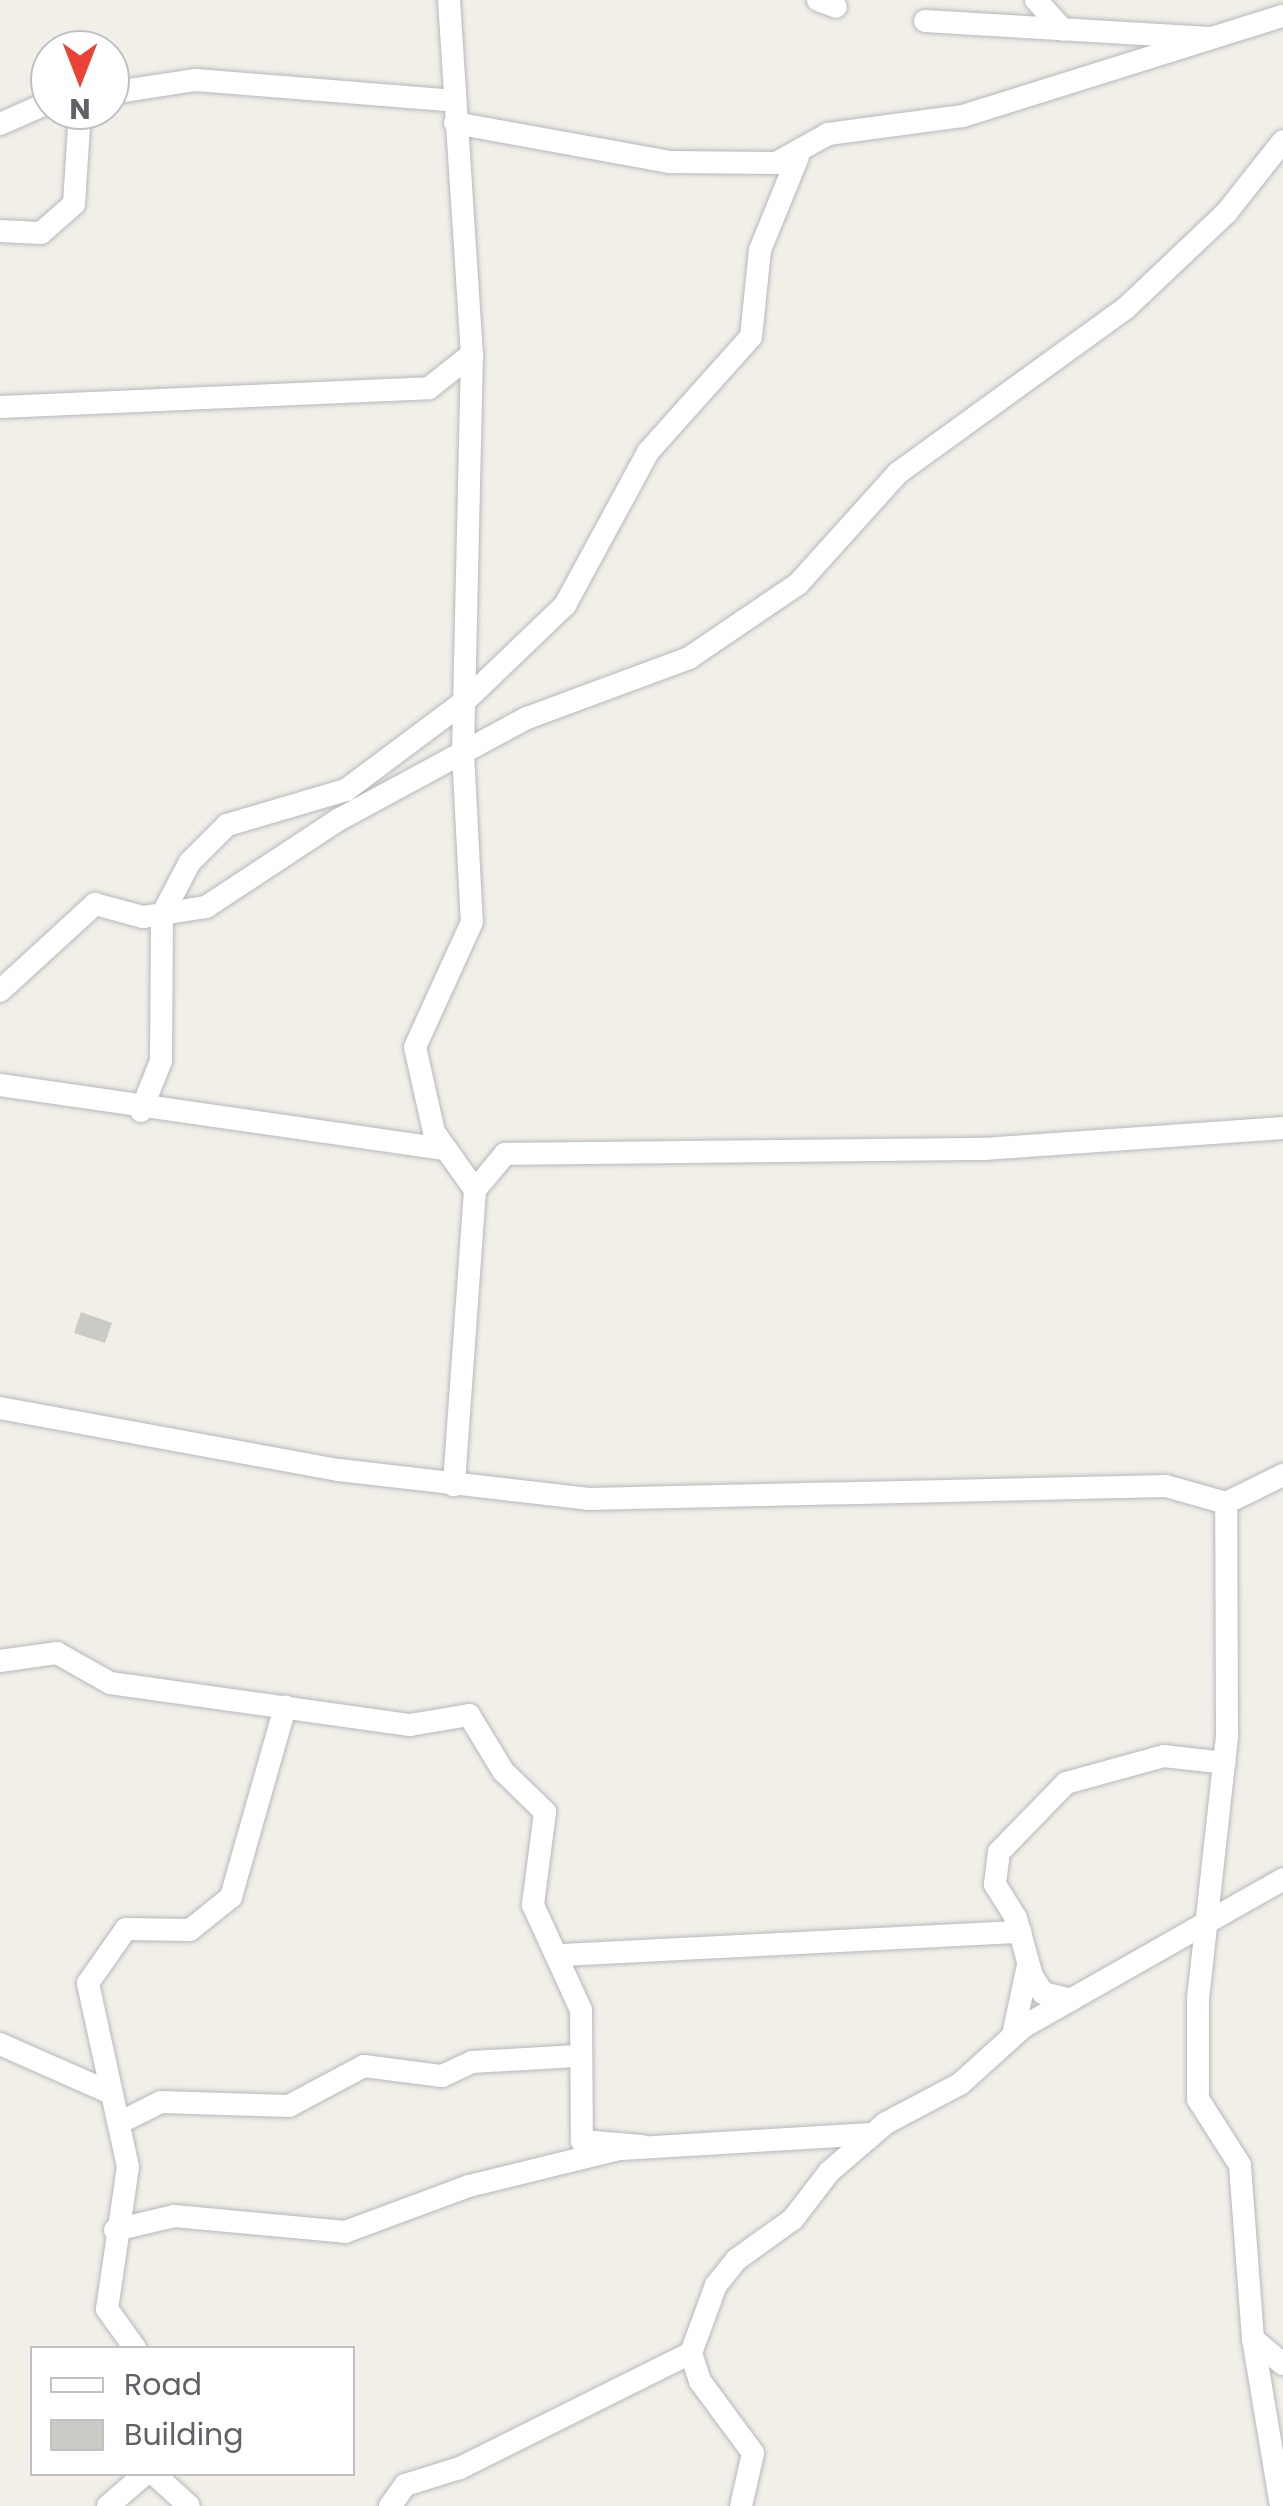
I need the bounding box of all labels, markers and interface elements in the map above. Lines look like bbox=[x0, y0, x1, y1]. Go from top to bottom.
north arrow bbox=[30, 30, 130, 130]
text: N bbox=[69, 89, 91, 128]
legend bbox=[30, 2346, 355, 2476]
text: Road bbox=[124, 2363, 202, 2406]
text: Building bbox=[124, 2413, 244, 2456]

